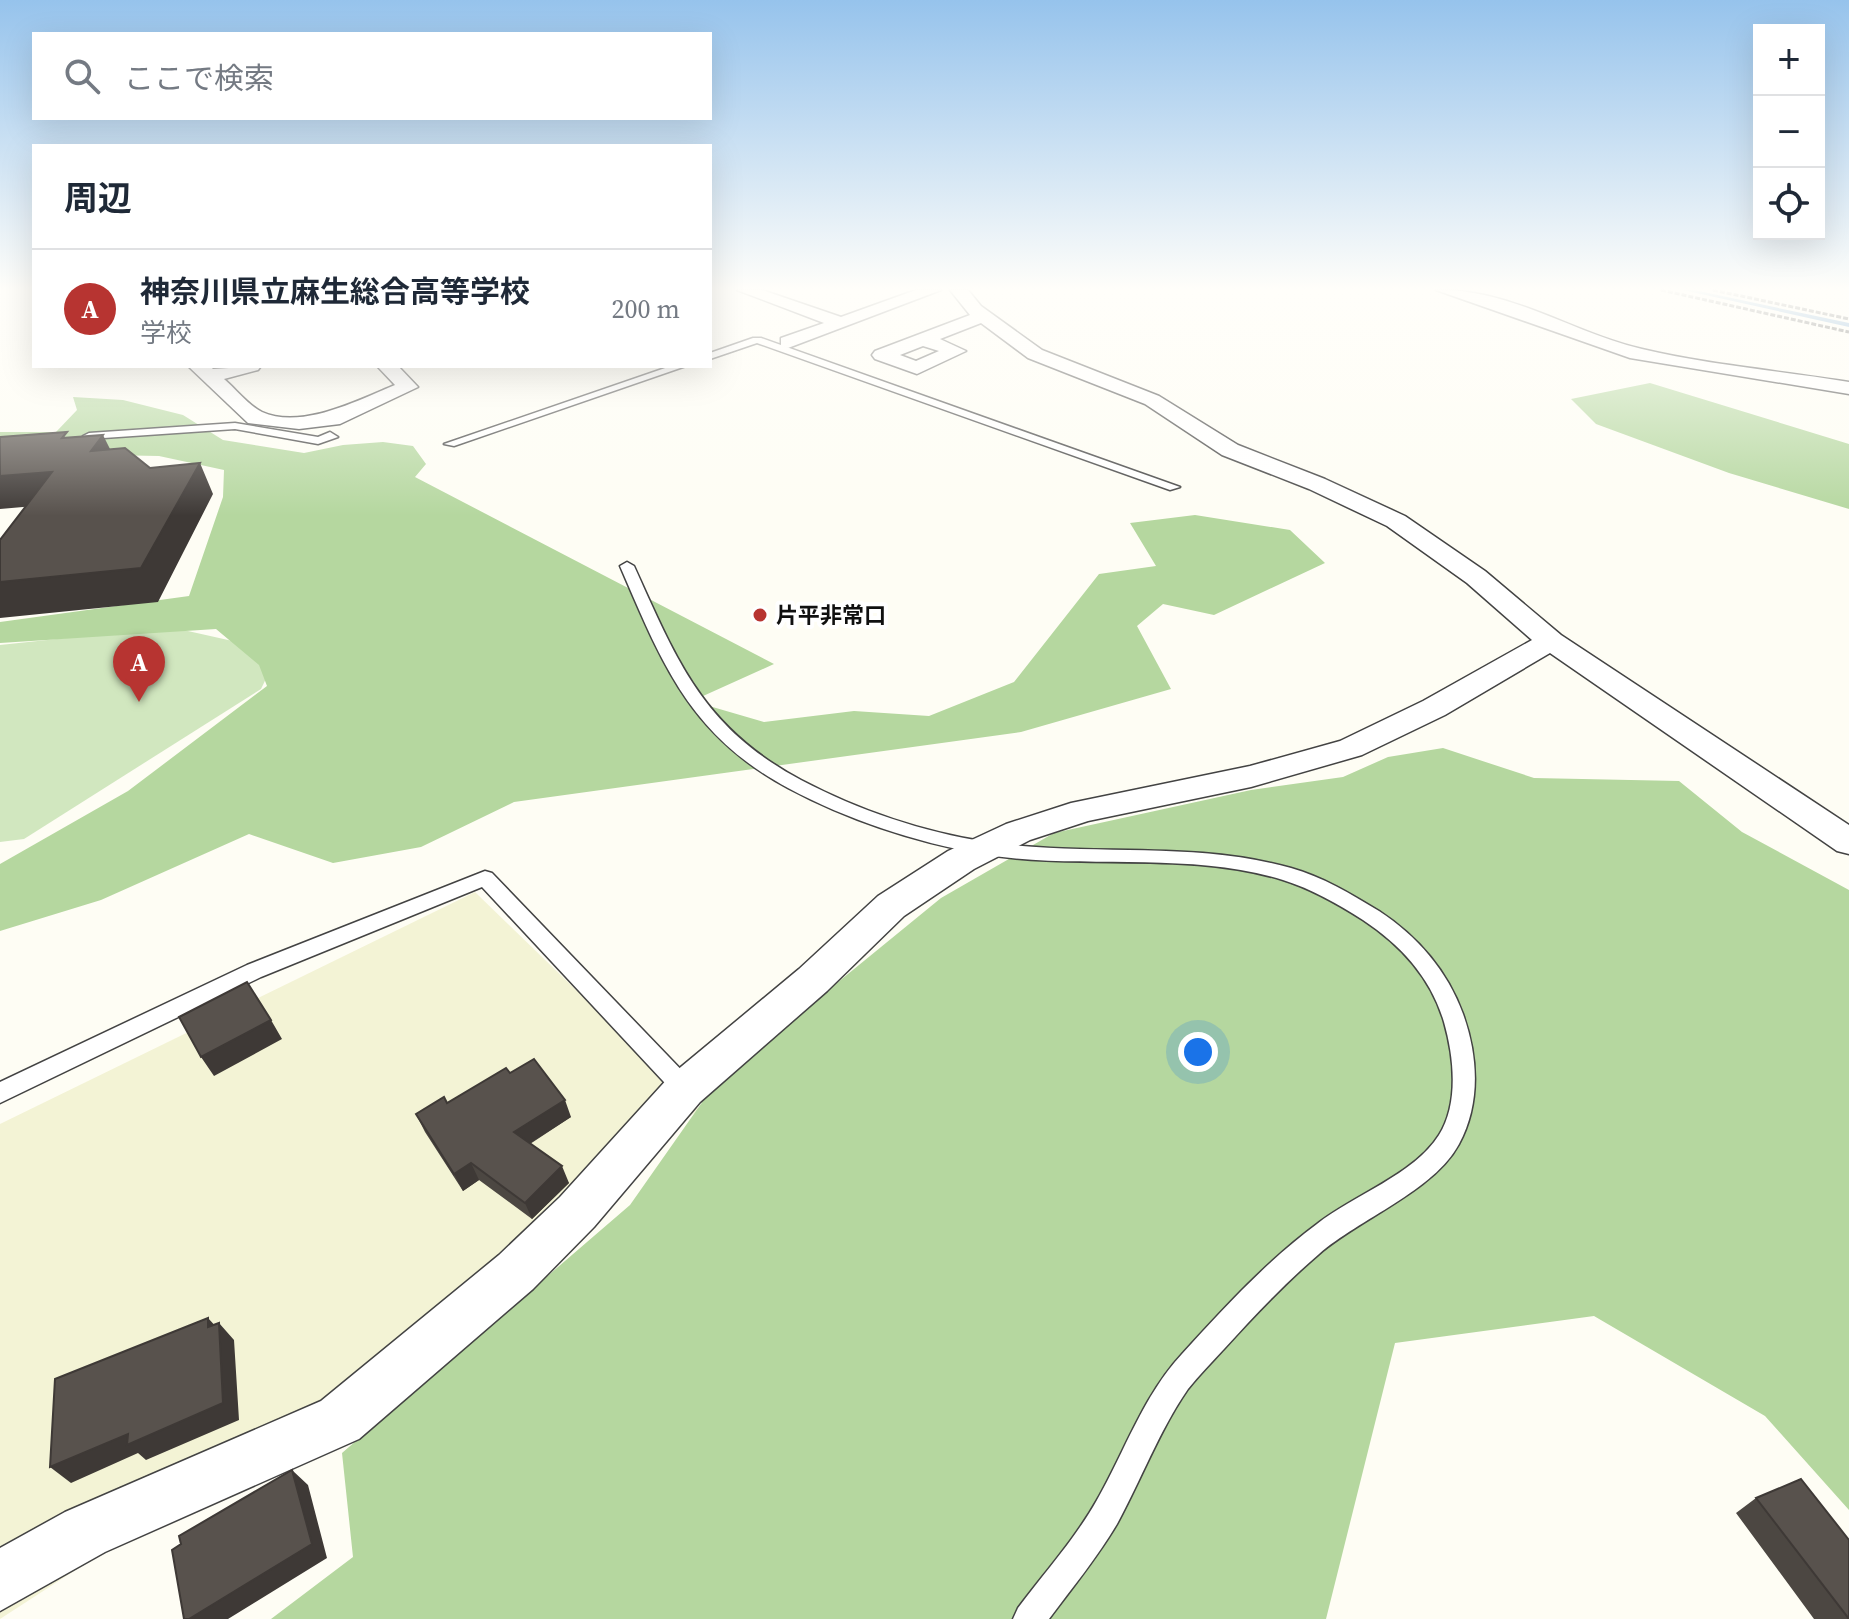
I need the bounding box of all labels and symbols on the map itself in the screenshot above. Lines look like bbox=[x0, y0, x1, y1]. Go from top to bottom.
place label: 片平非常口 bbox=[776, 600, 886, 630]
marker: 片平非常口 bbox=[751, 606, 769, 624]
pin: A bbox=[113, 636, 165, 702]
your location bbox=[1178, 1032, 1218, 1072]

